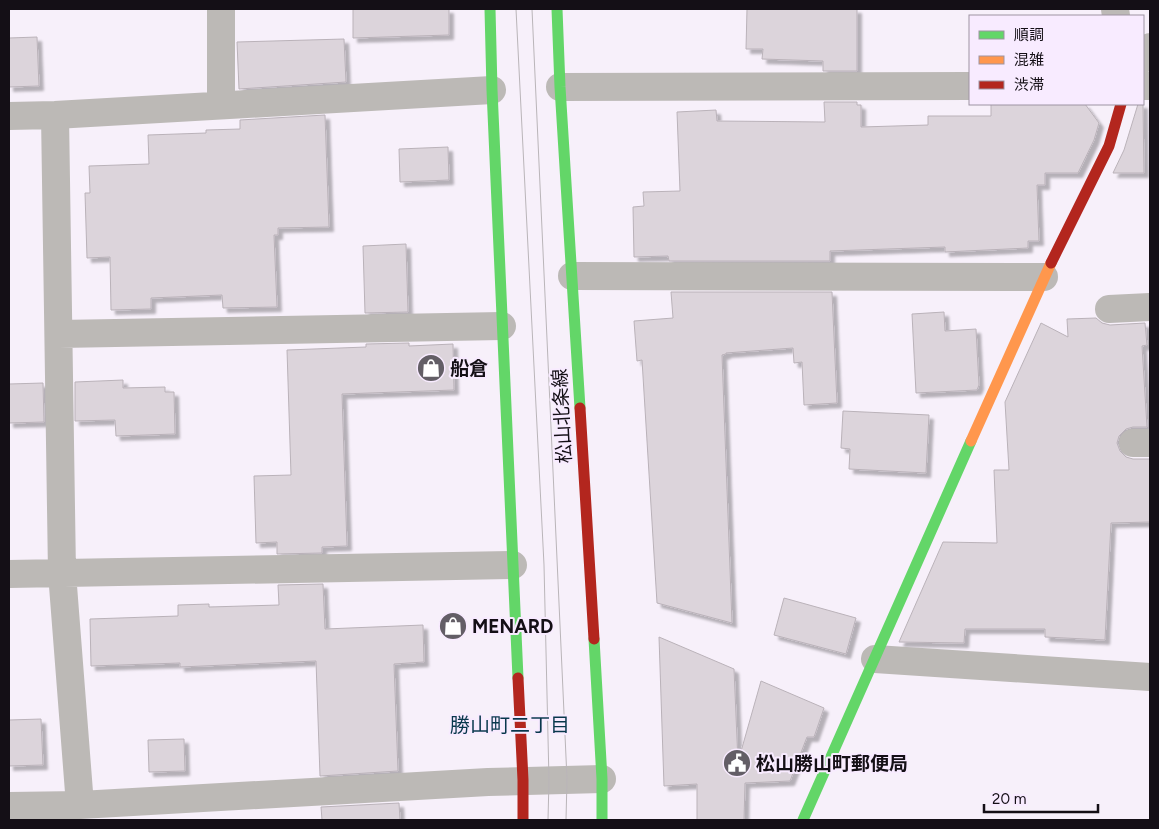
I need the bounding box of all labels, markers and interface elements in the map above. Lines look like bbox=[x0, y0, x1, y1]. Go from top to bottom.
legend bbox=[969, 15, 1144, 105]
text: 順調 bbox=[1014, 26, 1044, 44]
text: 混雑 bbox=[1014, 51, 1044, 69]
text: 渋滞 bbox=[1014, 76, 1044, 94]
shop icon: 船倉 bbox=[416, 353, 446, 383]
place label: 船倉 bbox=[450, 357, 488, 380]
street label: 松山北条線 bbox=[548, 368, 576, 464]
shop icon: MENARD bbox=[438, 611, 468, 641]
place label: MENARD bbox=[472, 615, 553, 638]
district label: 勝山町二丁目 bbox=[450, 713, 570, 737]
public building icon: 松山勝山町郵便局 bbox=[722, 748, 752, 778]
place label: 松山勝山町郵便局 bbox=[756, 752, 908, 775]
scale bar bbox=[984, 782, 1098, 814]
text: 20 m bbox=[992, 790, 1026, 808]

